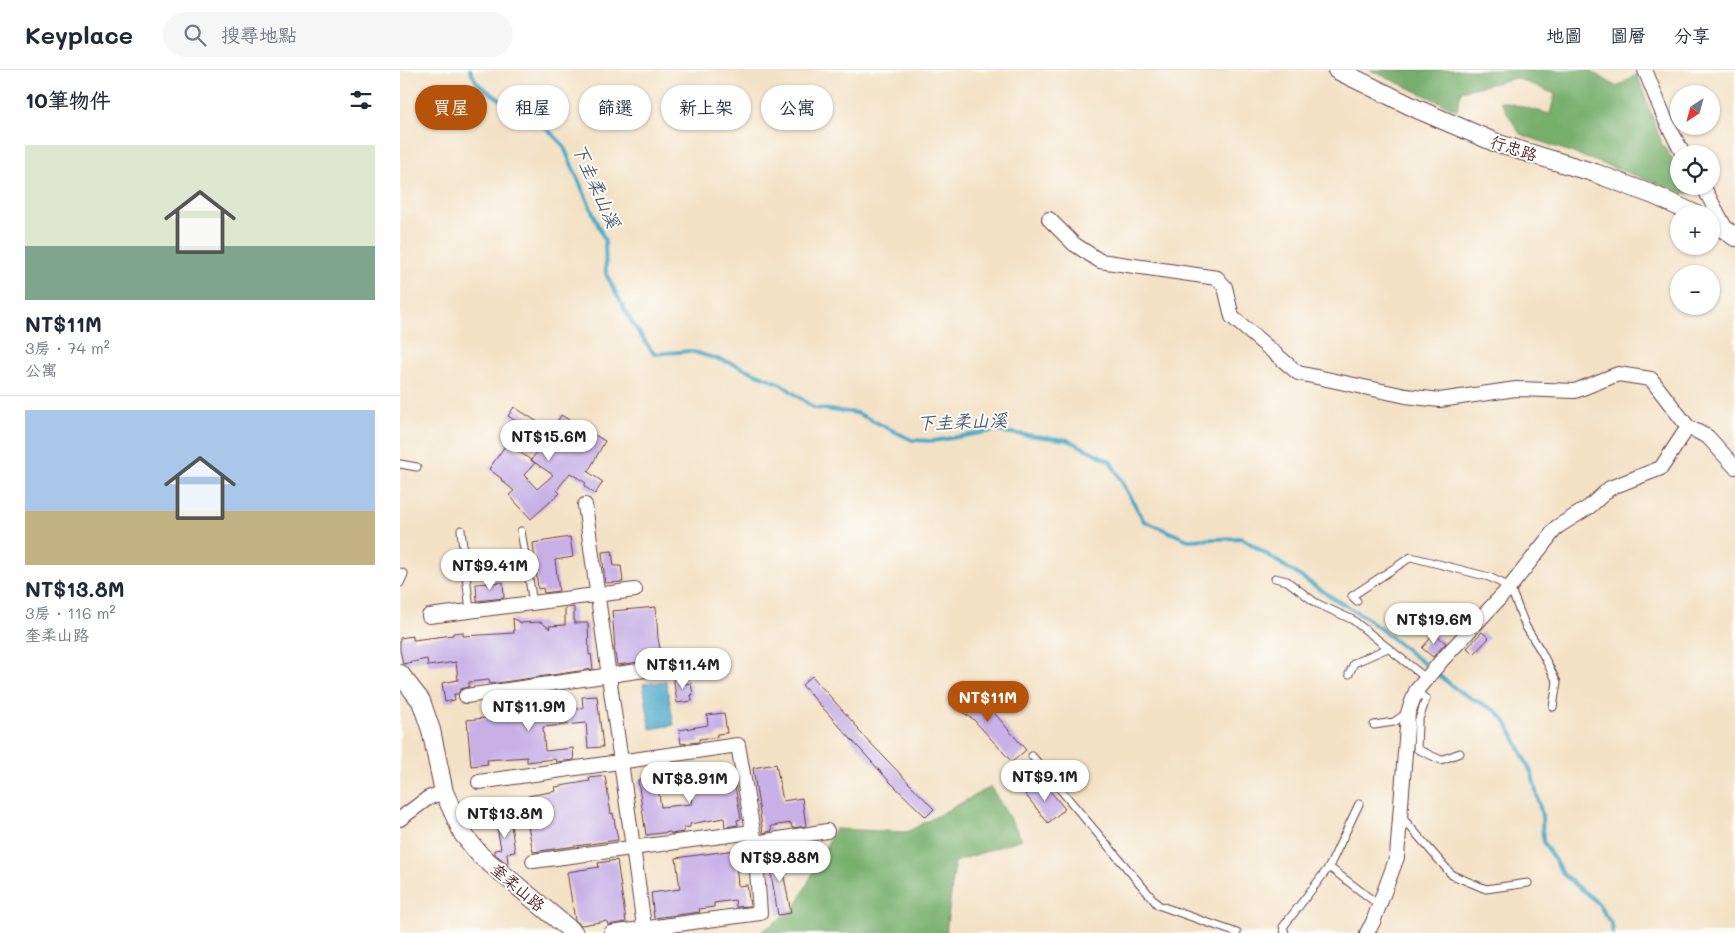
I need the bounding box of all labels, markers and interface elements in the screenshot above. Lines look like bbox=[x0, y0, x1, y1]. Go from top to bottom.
search box bbox=[163, 12, 513, 57]
text: Keyplace bbox=[25, 19, 133, 50]
icon: search bbox=[181, 21, 209, 49]
text: 搜尋地點 bbox=[221, 22, 297, 47]
text: 地圖 bbox=[1546, 23, 1582, 47]
text: 圖層 bbox=[1610, 23, 1646, 47]
text: 分享 bbox=[1674, 23, 1710, 47]
chip: 買屋 bbox=[415, 85, 487, 130]
chip: 租屋 bbox=[497, 85, 569, 130]
chip: 篩選 bbox=[579, 85, 651, 130]
chip: 新上架 bbox=[661, 85, 751, 130]
chip: 公寓 bbox=[761, 85, 833, 130]
north arrow bbox=[1670, 85, 1720, 135]
map controls bbox=[1670, 85, 1720, 315]
text: 10筆物件 bbox=[25, 86, 111, 113]
icon: filters bbox=[347, 86, 375, 114]
street label: 行忠路 bbox=[1488, 130, 1540, 165]
water label: 下圭柔山溪 bbox=[568, 140, 627, 232]
button: locate bbox=[1670, 145, 1720, 195]
icon: home bbox=[155, 177, 245, 267]
button: + bbox=[1670, 205, 1720, 255]
button: − bbox=[1670, 265, 1720, 315]
text: NT$11M bbox=[25, 310, 102, 337]
text: 3房 · 74 m² bbox=[25, 337, 110, 358]
text: 公寓 bbox=[25, 359, 57, 380]
water label: 下圭柔山溪 bbox=[917, 407, 1008, 435]
pin: NT$15.6M bbox=[497, 420, 601, 462]
text: NT$15.6M bbox=[511, 425, 587, 446]
icon: home bbox=[155, 443, 245, 533]
pin: NT$9.41M bbox=[438, 548, 542, 591]
text: NT$9.41M bbox=[452, 554, 528, 575]
text: NT$13.8M bbox=[25, 575, 125, 602]
text: 3房 · 116 m² bbox=[25, 602, 115, 623]
pin: NT$19.6M bbox=[1382, 602, 1486, 645]
text: NT$19.6M bbox=[1396, 608, 1472, 629]
text: 奎柔山路 bbox=[25, 624, 89, 645]
pin: NT$11.4M bbox=[631, 648, 735, 690]
text: NT$11.4M bbox=[646, 653, 720, 674]
pin: NT$11M bbox=[947, 680, 1029, 723]
text: NT$11M bbox=[959, 686, 1017, 707]
pin: NT$11.9M bbox=[477, 690, 581, 732]
text: NT$11.9M bbox=[492, 695, 566, 716]
pin: NT$9.1M bbox=[999, 760, 1091, 802]
pin: NT$8.91M bbox=[638, 762, 742, 804]
text: NT$9.1M bbox=[1012, 765, 1078, 786]
text: NT$8.91M bbox=[652, 767, 728, 788]
pin: NT$13.8M bbox=[453, 796, 557, 839]
text: NT$13.8M bbox=[467, 802, 543, 823]
pin: NT$9.88M bbox=[728, 840, 832, 883]
text: NT$9.88M bbox=[741, 846, 819, 867]
street label: 奎柔山路 bbox=[487, 858, 550, 915]

